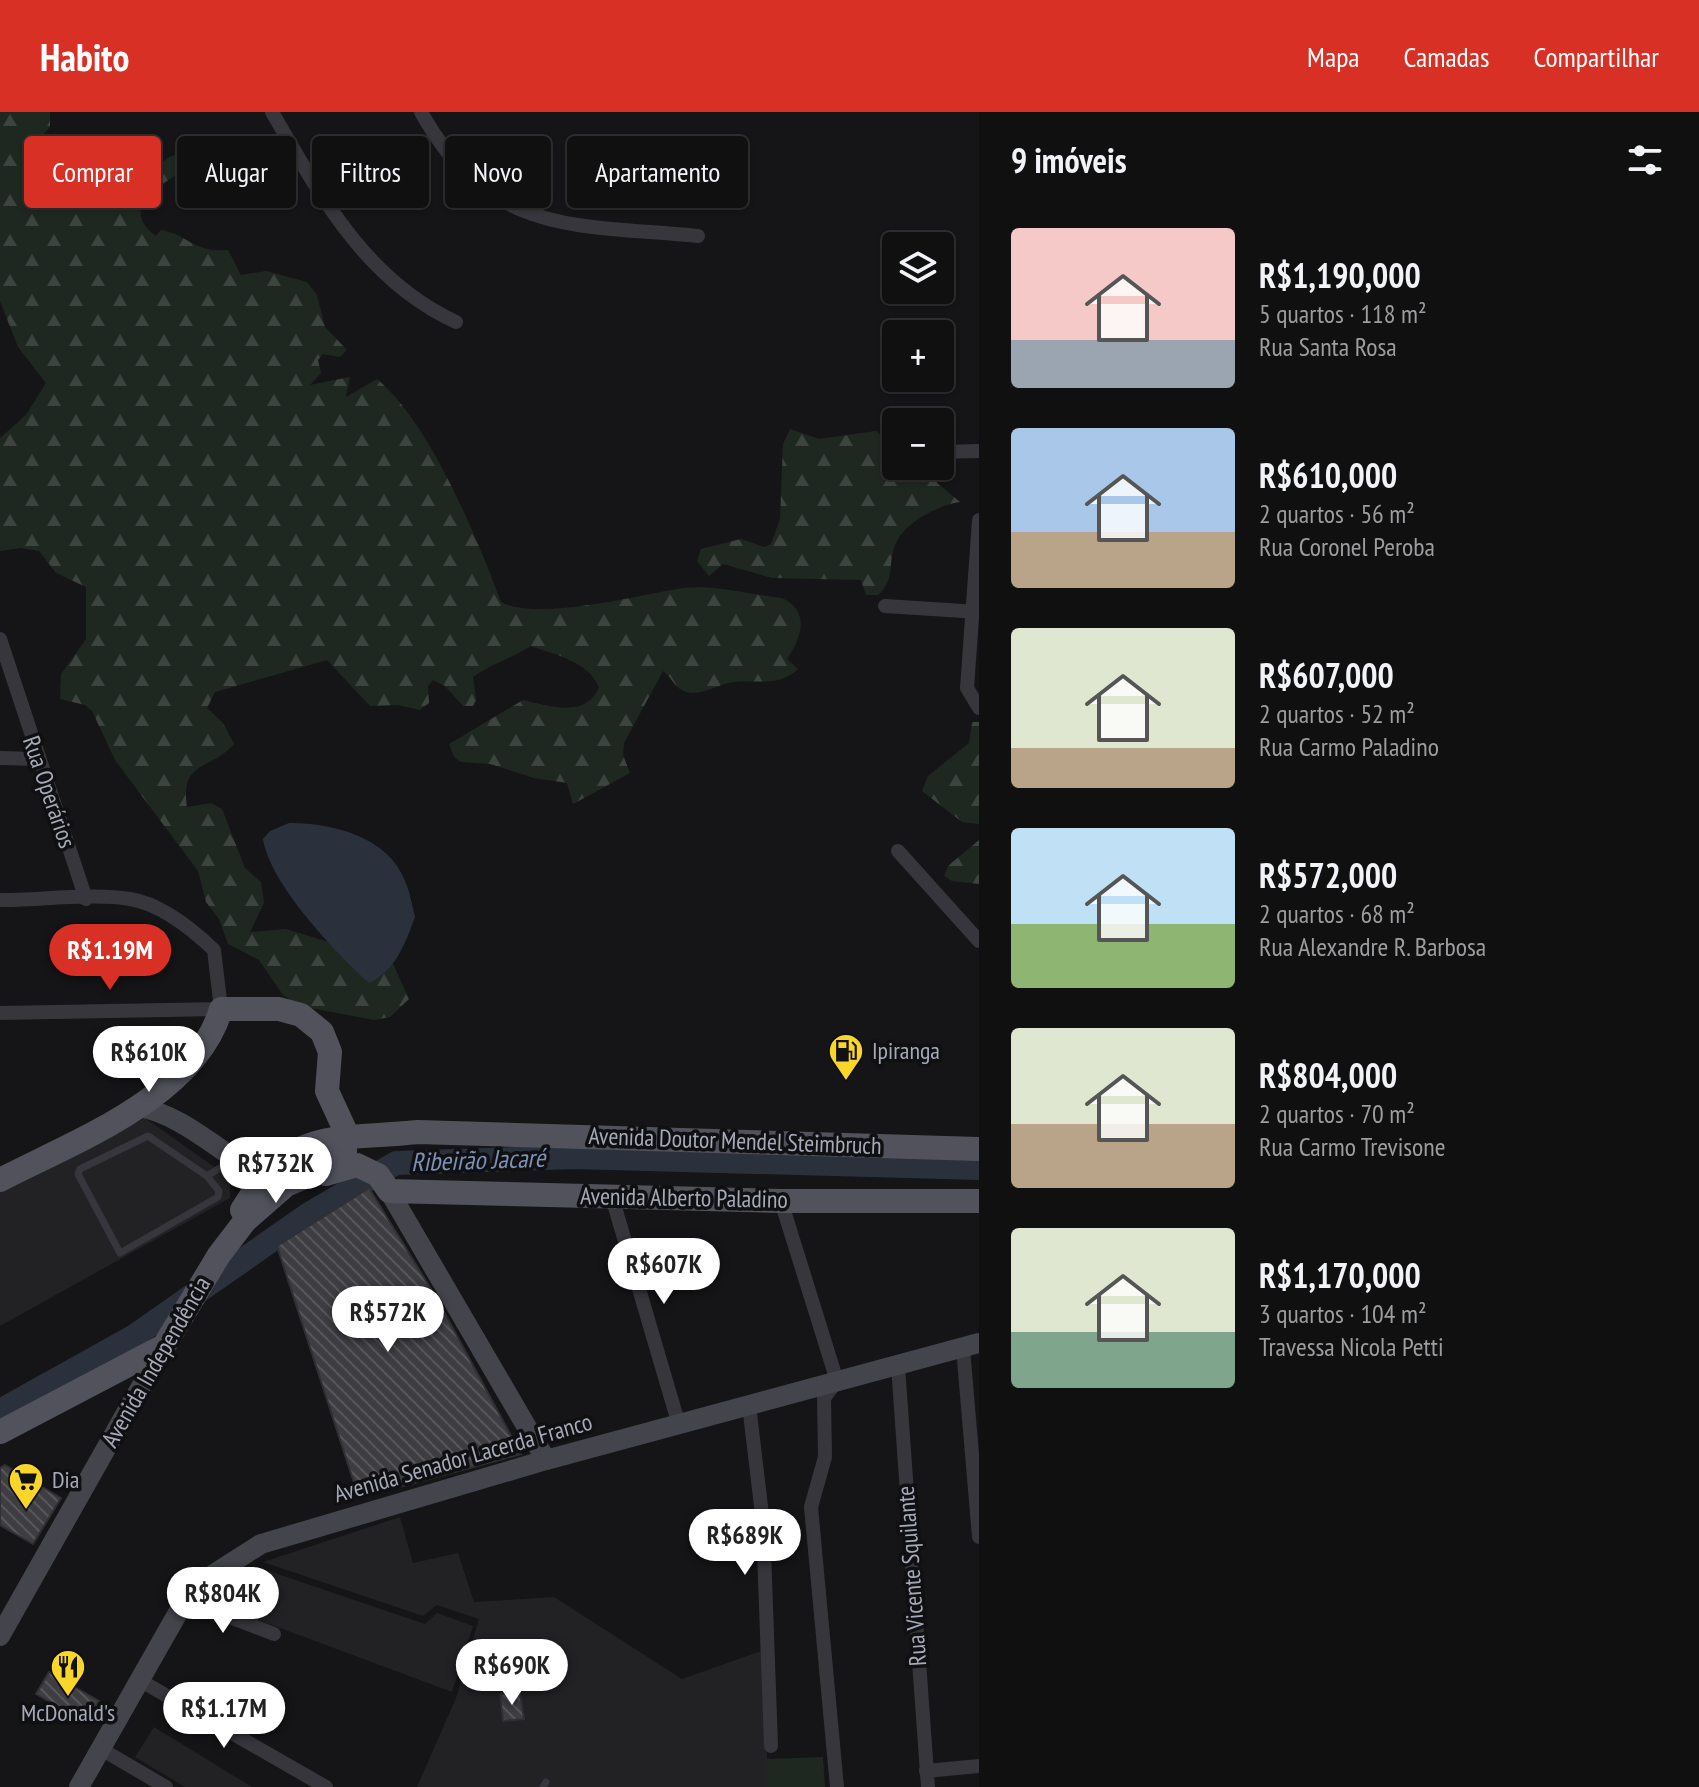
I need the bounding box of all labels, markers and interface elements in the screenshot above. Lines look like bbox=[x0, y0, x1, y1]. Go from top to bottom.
text: Habito bbox=[40, 32, 129, 81]
text: Mapa bbox=[1307, 38, 1360, 75]
text: Camadas bbox=[1404, 38, 1489, 75]
text: Compartilhar bbox=[1533, 38, 1659, 75]
chip: Comprar bbox=[24, 136, 161, 208]
chip: Alugar bbox=[177, 136, 296, 208]
chip: Filtros bbox=[312, 136, 429, 208]
chip: Novo bbox=[445, 136, 551, 208]
chip: Apartamento bbox=[567, 136, 748, 208]
text: 9 imóveis bbox=[1011, 138, 1127, 182]
icon: filters bbox=[1623, 138, 1667, 182]
map controls bbox=[882, 232, 954, 480]
button: layers bbox=[882, 232, 954, 304]
text: R$1,190,000 bbox=[1259, 253, 1421, 297]
icon: home bbox=[1075, 260, 1171, 356]
text: 5 quartos · 118 m² bbox=[1259, 297, 1427, 330]
button: + bbox=[882, 320, 954, 392]
text: Rua Santa Rosa bbox=[1259, 330, 1397, 363]
button: − bbox=[882, 408, 954, 480]
text: R$610,000 bbox=[1259, 453, 1397, 497]
icon: home bbox=[1075, 460, 1171, 556]
text: 2 quartos · 56 m² bbox=[1259, 497, 1415, 530]
text: Rua Coronel Peroba bbox=[1259, 530, 1435, 563]
text: R$607,000 bbox=[1259, 653, 1394, 697]
icon: home bbox=[1075, 660, 1171, 756]
text: 2 quartos · 52 m² bbox=[1259, 697, 1415, 730]
text: Rua Carmo Paladino bbox=[1259, 730, 1439, 763]
street label: Rua Operários bbox=[16, 732, 83, 852]
text: R$572,000 bbox=[1259, 853, 1397, 897]
icon: home bbox=[1075, 860, 1171, 956]
text: 2 quartos · 68 m² bbox=[1259, 897, 1415, 930]
pin: R$1.19M bbox=[36, 924, 184, 992]
text: Rua Alexandre R. Barbosa bbox=[1259, 930, 1486, 963]
text: R$1.19M bbox=[67, 933, 153, 966]
pin: R$610K bbox=[84, 1026, 214, 1094]
fuel station icon: Ipiranga bbox=[827, 1032, 865, 1082]
text: R$610K bbox=[111, 1035, 187, 1068]
place label: Ipiranga bbox=[872, 1035, 940, 1066]
text: R$804,000 bbox=[1259, 1053, 1397, 1097]
icon: home bbox=[1075, 1060, 1171, 1156]
text: 2 quartos · 70 m² bbox=[1259, 1097, 1415, 1130]
street label: Avenida Doutor Mendel Steimbruch bbox=[588, 1120, 882, 1161]
text: Rua Carmo Trevisone bbox=[1259, 1130, 1446, 1163]
pin: R$732K bbox=[211, 1137, 341, 1205]
water label: Ribeirão Jacaré bbox=[410, 1141, 548, 1178]
text: R$732K bbox=[238, 1146, 314, 1179]
street label: Avenida Alberto Paladino bbox=[580, 1180, 788, 1215]
pin: R$607K bbox=[599, 1238, 729, 1306]
text: R$607K bbox=[626, 1247, 702, 1280]
text: R$1,170,000 bbox=[1259, 1253, 1421, 1297]
icon: home bbox=[1075, 1260, 1171, 1356]
street label: Avenida Independência bbox=[94, 1271, 217, 1453]
pin: R$572K bbox=[323, 1286, 453, 1354]
text: R$572K bbox=[350, 1295, 426, 1328]
text: 3 quartos · 104 m² bbox=[1259, 1297, 1427, 1330]
text: Travessa Nicola Petti bbox=[1259, 1330, 1444, 1363]
street label: Avenida Senador Lacerda Franco bbox=[330, 1406, 596, 1509]
supermarket icon: Dia bbox=[7, 1461, 45, 1511]
place label: Dia bbox=[52, 1464, 79, 1495]
street label: Rua Vicente Squilante bbox=[890, 1485, 933, 1667]
pin: R$689K bbox=[680, 1509, 810, 1577]
text: R$689K bbox=[707, 1518, 783, 1551]
pin: R$804K bbox=[158, 1567, 288, 1635]
text: R$804K bbox=[185, 1576, 261, 1609]
pin: R$690K bbox=[447, 1639, 577, 1707]
restaurant icon: McDonald's bbox=[49, 1648, 87, 1698]
text: R$690K bbox=[474, 1648, 550, 1681]
pin: R$1.17M bbox=[150, 1682, 298, 1750]
text: R$1.17M bbox=[181, 1691, 267, 1724]
place label: McDonald's bbox=[21, 1697, 115, 1728]

